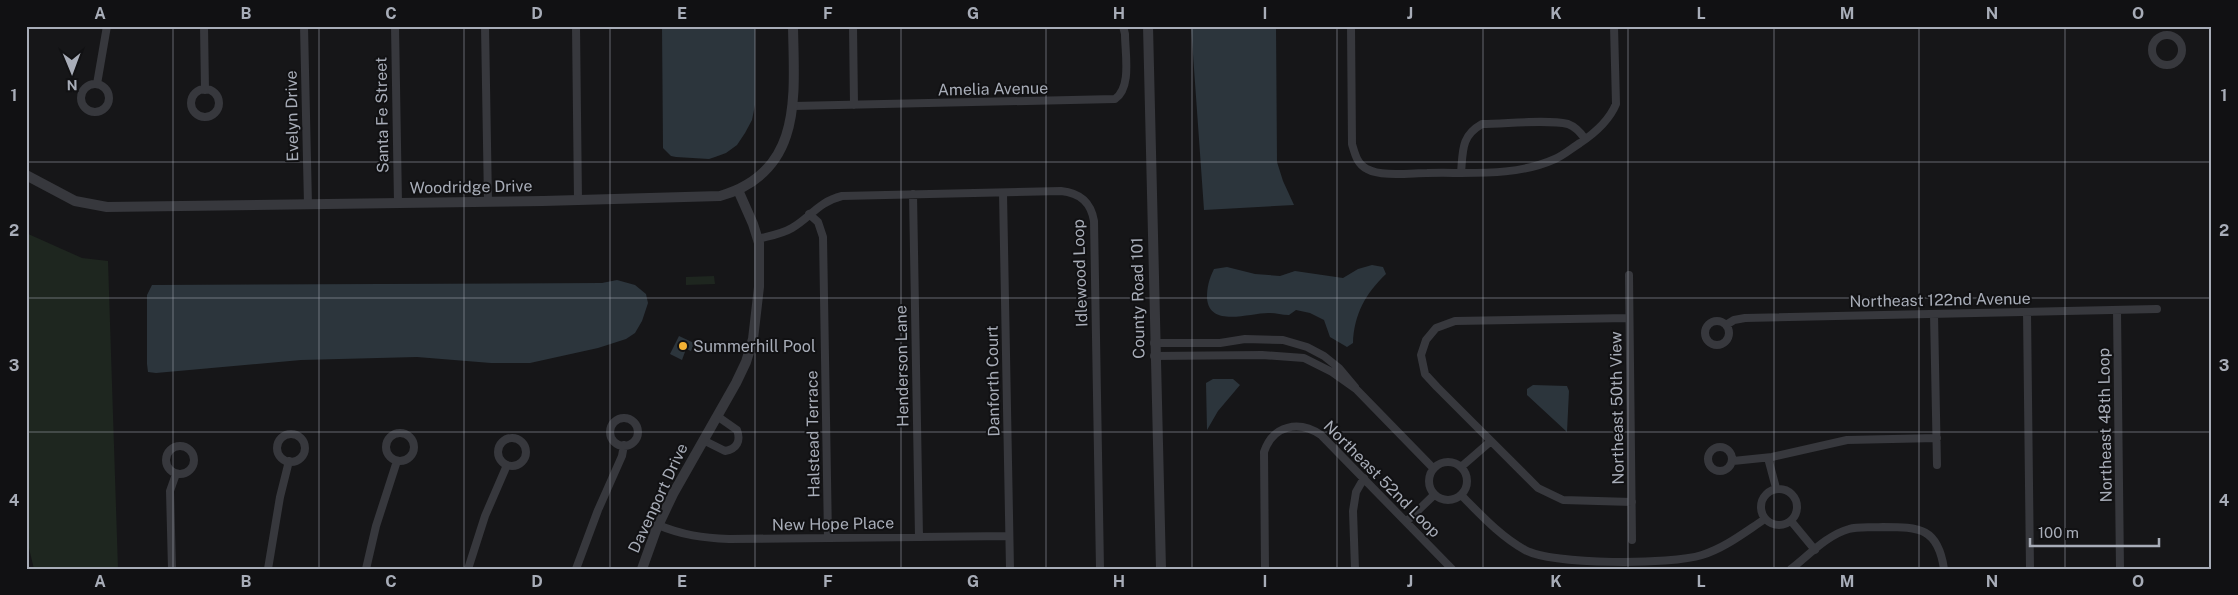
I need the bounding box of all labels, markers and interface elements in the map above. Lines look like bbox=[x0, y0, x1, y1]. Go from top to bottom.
text: A bbox=[94, 4, 106, 23]
text: B bbox=[241, 4, 252, 23]
text: C bbox=[385, 4, 397, 23]
text: D bbox=[531, 4, 543, 23]
text: E bbox=[677, 4, 687, 23]
text: F bbox=[823, 4, 833, 23]
text: G bbox=[967, 4, 979, 23]
text: H bbox=[1113, 4, 1125, 23]
text: I bbox=[1263, 4, 1267, 23]
text: J bbox=[1407, 4, 1413, 23]
text: K bbox=[1550, 4, 1562, 23]
text: L bbox=[1696, 4, 1706, 23]
text: M bbox=[1840, 4, 1854, 23]
text: N bbox=[1986, 4, 1998, 23]
text: O bbox=[2132, 4, 2144, 23]
north arrow bbox=[48, 48, 98, 98]
street label: Santa Fe Street bbox=[371, 57, 393, 173]
street label: Evelyn Drive bbox=[282, 70, 302, 162]
text: N bbox=[67, 77, 78, 93]
street label: Amelia Avenue bbox=[937, 79, 1049, 99]
text: 1 bbox=[11, 86, 17, 105]
text: 1 bbox=[2221, 86, 2227, 105]
street label: Woodridge Drive bbox=[409, 176, 533, 198]
street label: Idlewood Loop bbox=[1069, 219, 1091, 327]
text: 2 bbox=[9, 221, 19, 240]
text: 2 bbox=[2219, 221, 2229, 240]
street label: County Road 101 bbox=[1127, 237, 1149, 359]
street label: Northeast 122nd Avenue bbox=[1849, 289, 2031, 311]
street label: Henderson Lane bbox=[891, 305, 913, 427]
street label: Danforth Court bbox=[983, 325, 1003, 437]
street label: Northeast 50th View bbox=[1606, 331, 1628, 485]
place label: Summerhill Pool bbox=[693, 337, 816, 356]
marker: Summerhill Pool bbox=[677, 340, 689, 352]
street label: Northeast 48th Loop bbox=[2094, 348, 2116, 502]
text: 3 bbox=[9, 356, 19, 375]
text: 3 bbox=[2219, 356, 2229, 375]
street label: Halstead Terrace bbox=[802, 370, 824, 498]
street label: Northeast 52nd Loop bbox=[1320, 417, 1444, 541]
street label: Davenport Drive bbox=[624, 440, 692, 556]
text: 4 bbox=[9, 491, 20, 510]
text: 4 bbox=[2219, 491, 2230, 510]
street label: New Hope Place bbox=[772, 513, 894, 535]
scale bar bbox=[2030, 515, 2159, 547]
text: 100 m bbox=[2038, 524, 2079, 541]
text: A bbox=[94, 572, 106, 591]
text: B bbox=[241, 572, 252, 591]
text: C bbox=[385, 572, 397, 591]
text: D bbox=[531, 572, 543, 591]
text: E bbox=[677, 572, 687, 591]
text: F bbox=[823, 572, 833, 591]
text: G bbox=[967, 572, 979, 591]
text: H bbox=[1113, 572, 1125, 591]
text: I bbox=[1263, 572, 1267, 591]
text: J bbox=[1407, 572, 1413, 591]
text: K bbox=[1550, 572, 1562, 591]
text: L bbox=[1696, 572, 1706, 591]
text: M bbox=[1840, 572, 1854, 591]
text: N bbox=[1986, 572, 1998, 591]
text: O bbox=[2132, 572, 2144, 591]

